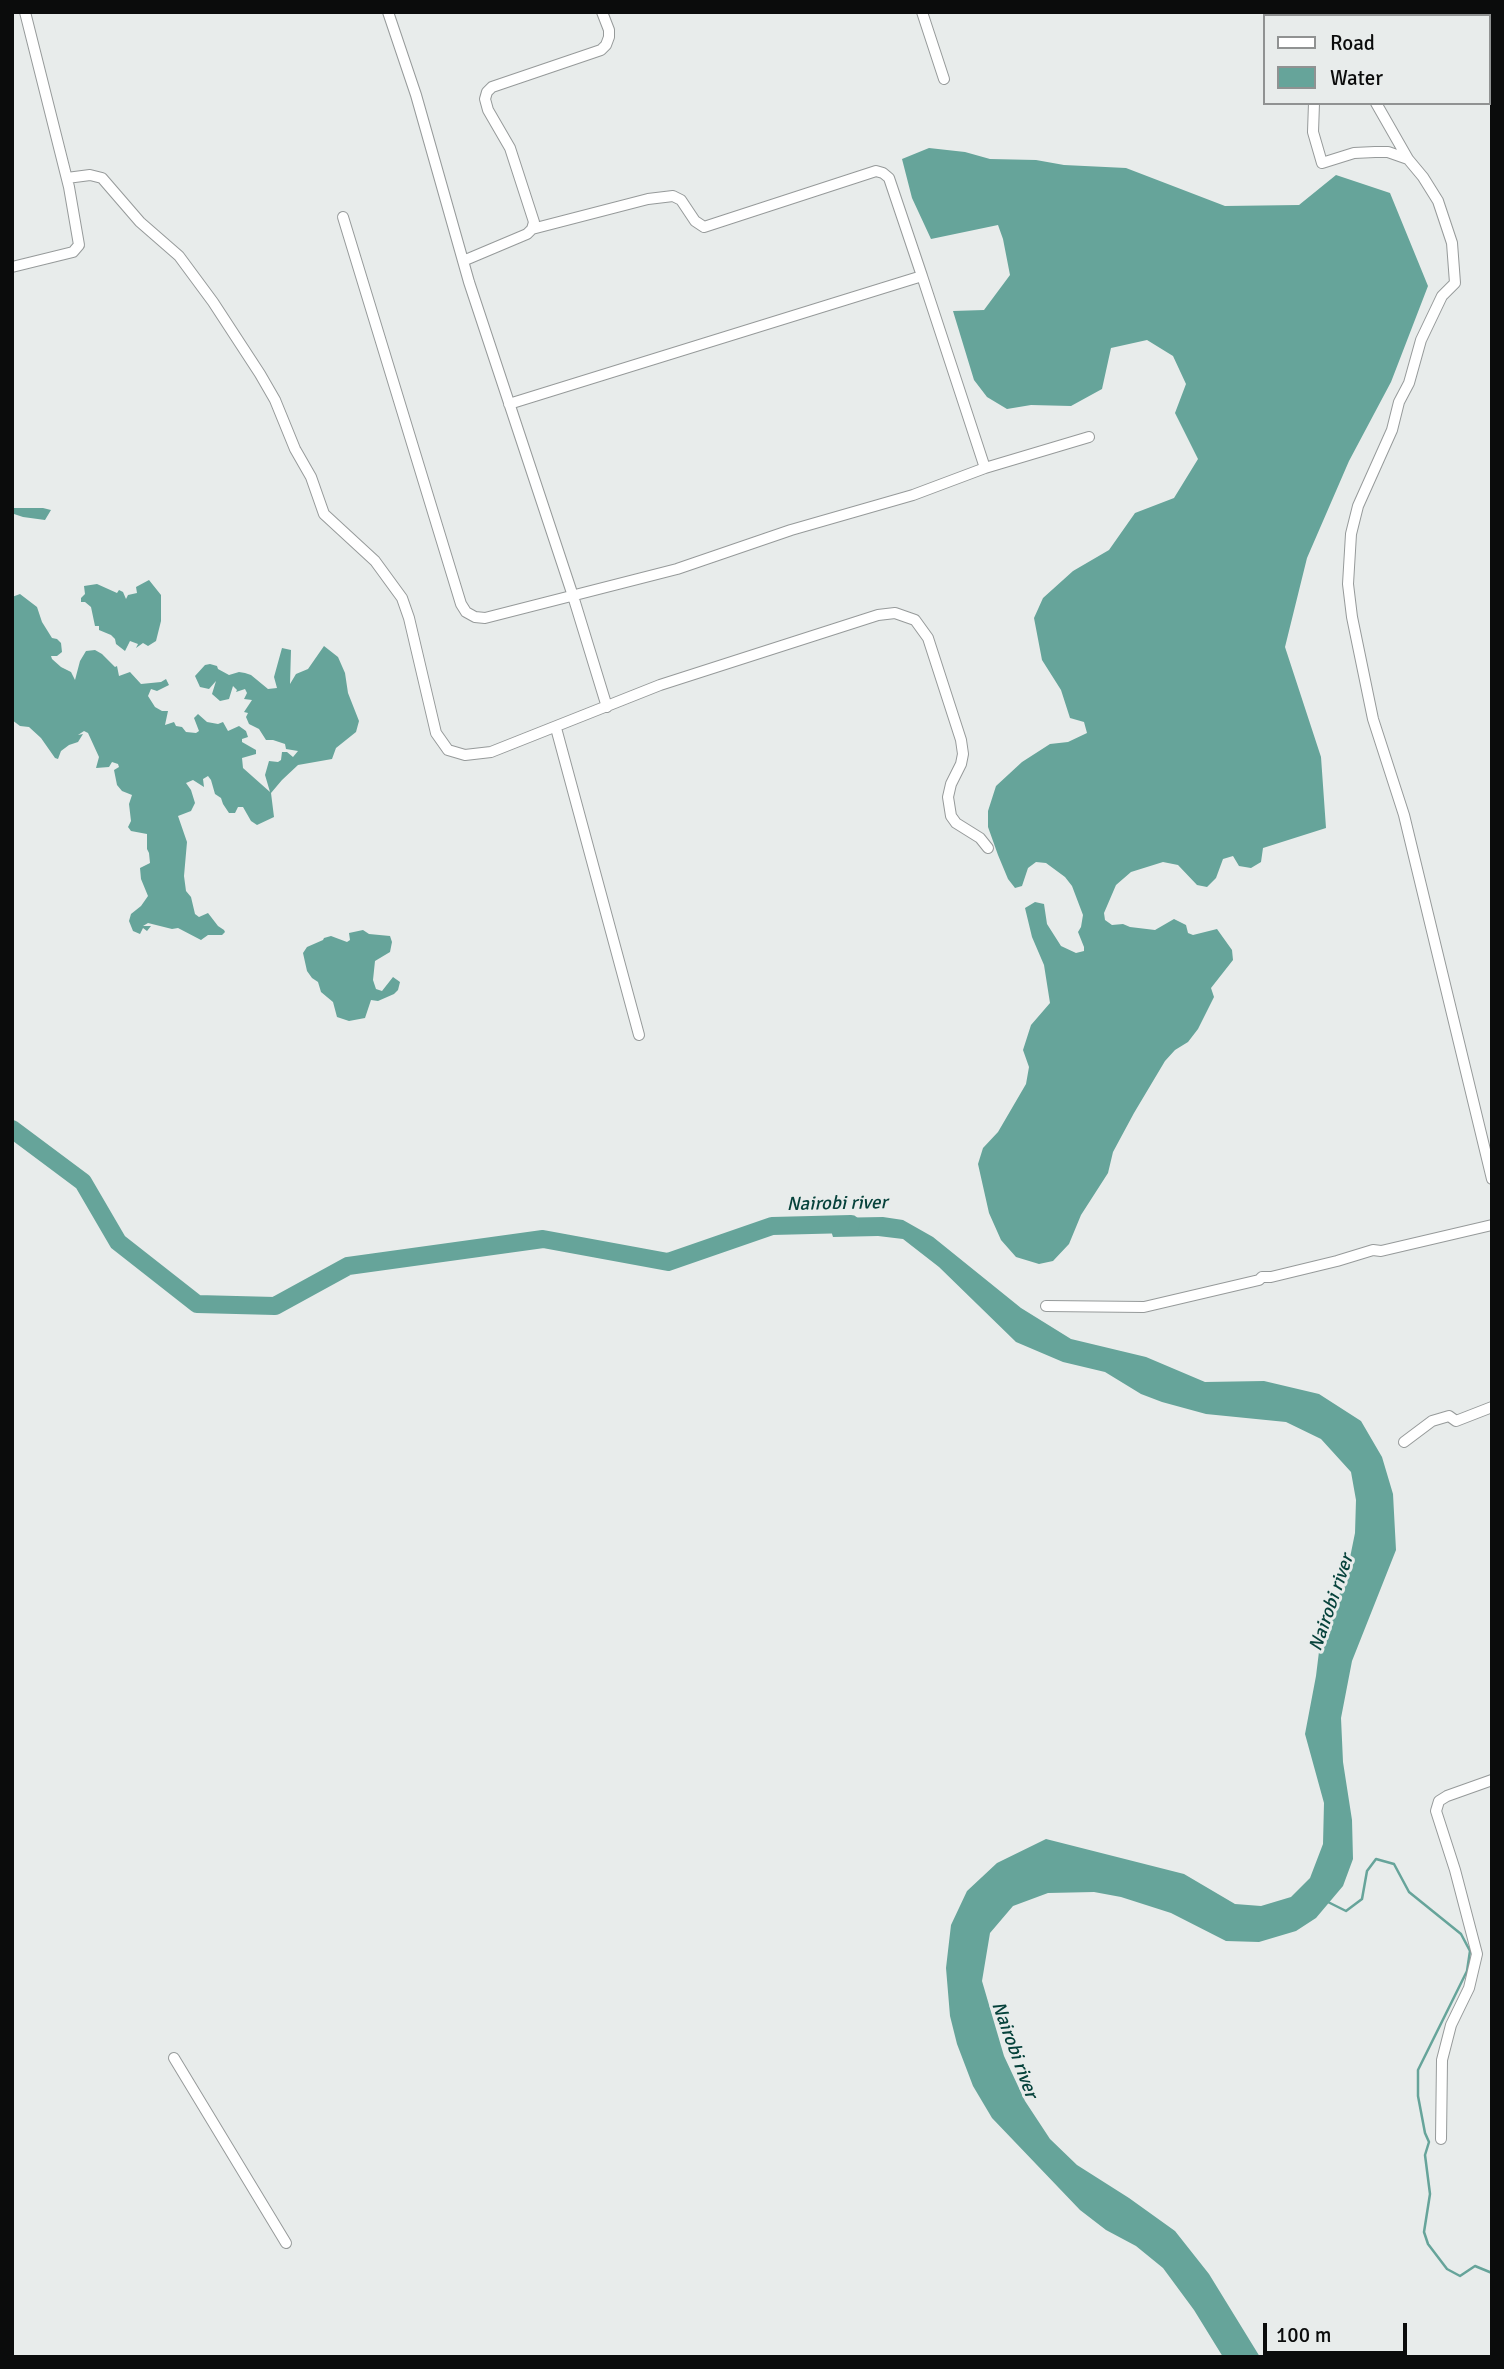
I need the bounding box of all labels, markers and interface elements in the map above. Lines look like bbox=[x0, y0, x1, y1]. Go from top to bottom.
legend bbox=[1262, 14, 1490, 105]
text: Road bbox=[1330, 30, 1375, 56]
text: Water bbox=[1330, 65, 1383, 91]
water label: Nairobi river bbox=[786, 1192, 888, 1216]
water label: Nairobi river bbox=[1305, 1552, 1359, 1654]
water label: Nairobi river bbox=[986, 1999, 1042, 2101]
scale bar bbox=[1266, 2310, 1410, 2354]
text: 100 m bbox=[1276, 2322, 1331, 2348]

